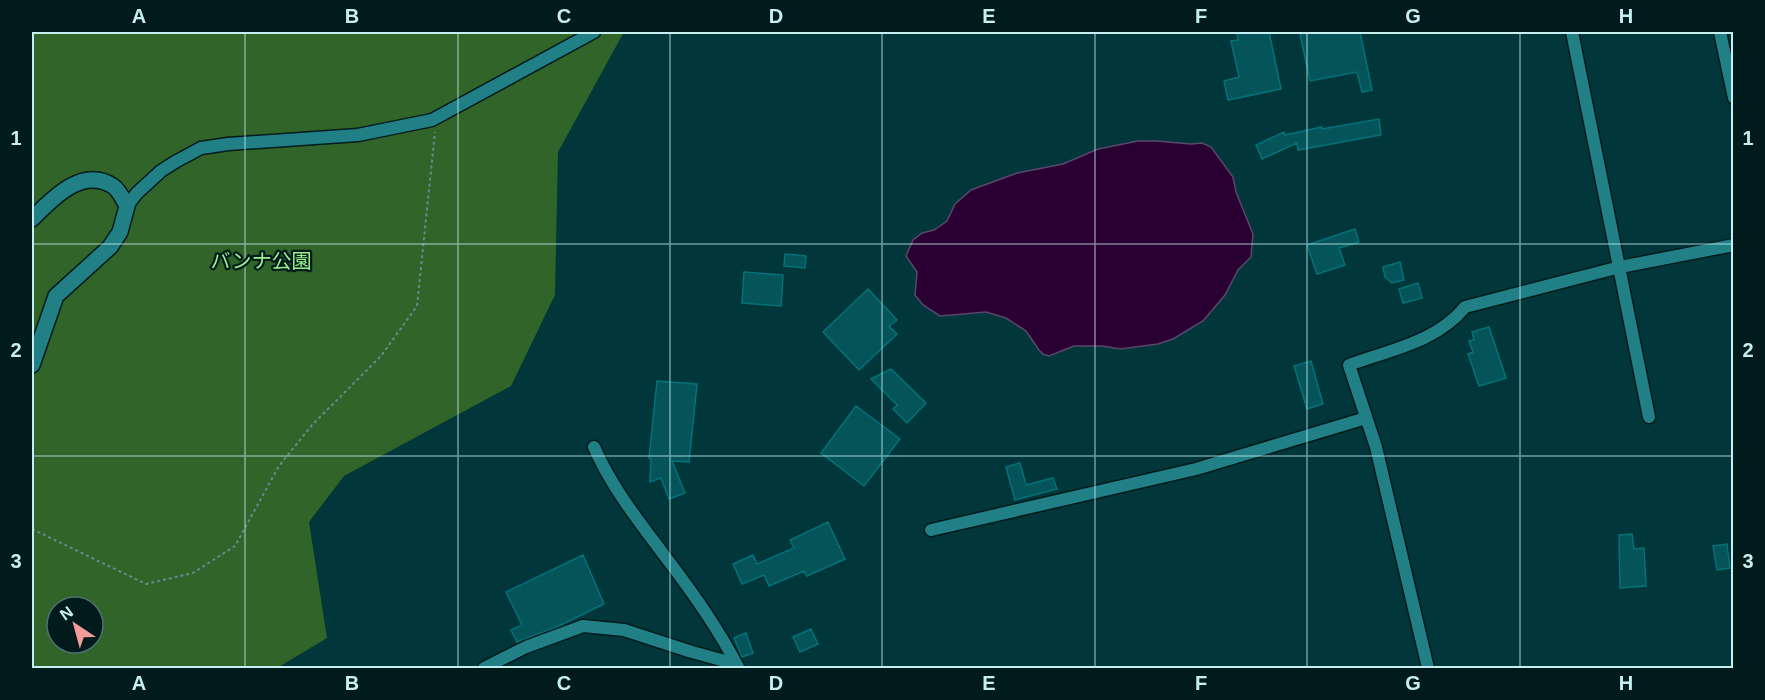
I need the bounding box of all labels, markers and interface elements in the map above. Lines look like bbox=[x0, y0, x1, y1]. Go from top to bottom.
text: A bbox=[132, 5, 146, 27]
text: B bbox=[345, 5, 359, 27]
text: C bbox=[557, 5, 571, 27]
text: D bbox=[769, 5, 783, 27]
text: E bbox=[982, 5, 996, 27]
text: F bbox=[1195, 5, 1207, 27]
text: G bbox=[1405, 5, 1421, 27]
text: H bbox=[1619, 5, 1633, 27]
text: 1 bbox=[10, 127, 22, 149]
text: 1 bbox=[1742, 127, 1754, 149]
park label: バンナ公園 bbox=[211, 250, 312, 272]
text: 2 bbox=[10, 339, 22, 361]
text: 2 bbox=[1742, 339, 1754, 361]
text: 3 bbox=[10, 550, 22, 572]
text: 3 bbox=[1742, 550, 1754, 572]
north arrow bbox=[45, 595, 105, 655]
text: N bbox=[57, 603, 76, 624]
text: A bbox=[132, 672, 146, 694]
text: B bbox=[345, 672, 359, 694]
text: C bbox=[557, 672, 571, 694]
text: D bbox=[769, 672, 783, 694]
text: E bbox=[982, 672, 996, 694]
text: F bbox=[1195, 672, 1207, 694]
text: G bbox=[1405, 672, 1421, 694]
text: H bbox=[1619, 672, 1633, 694]

